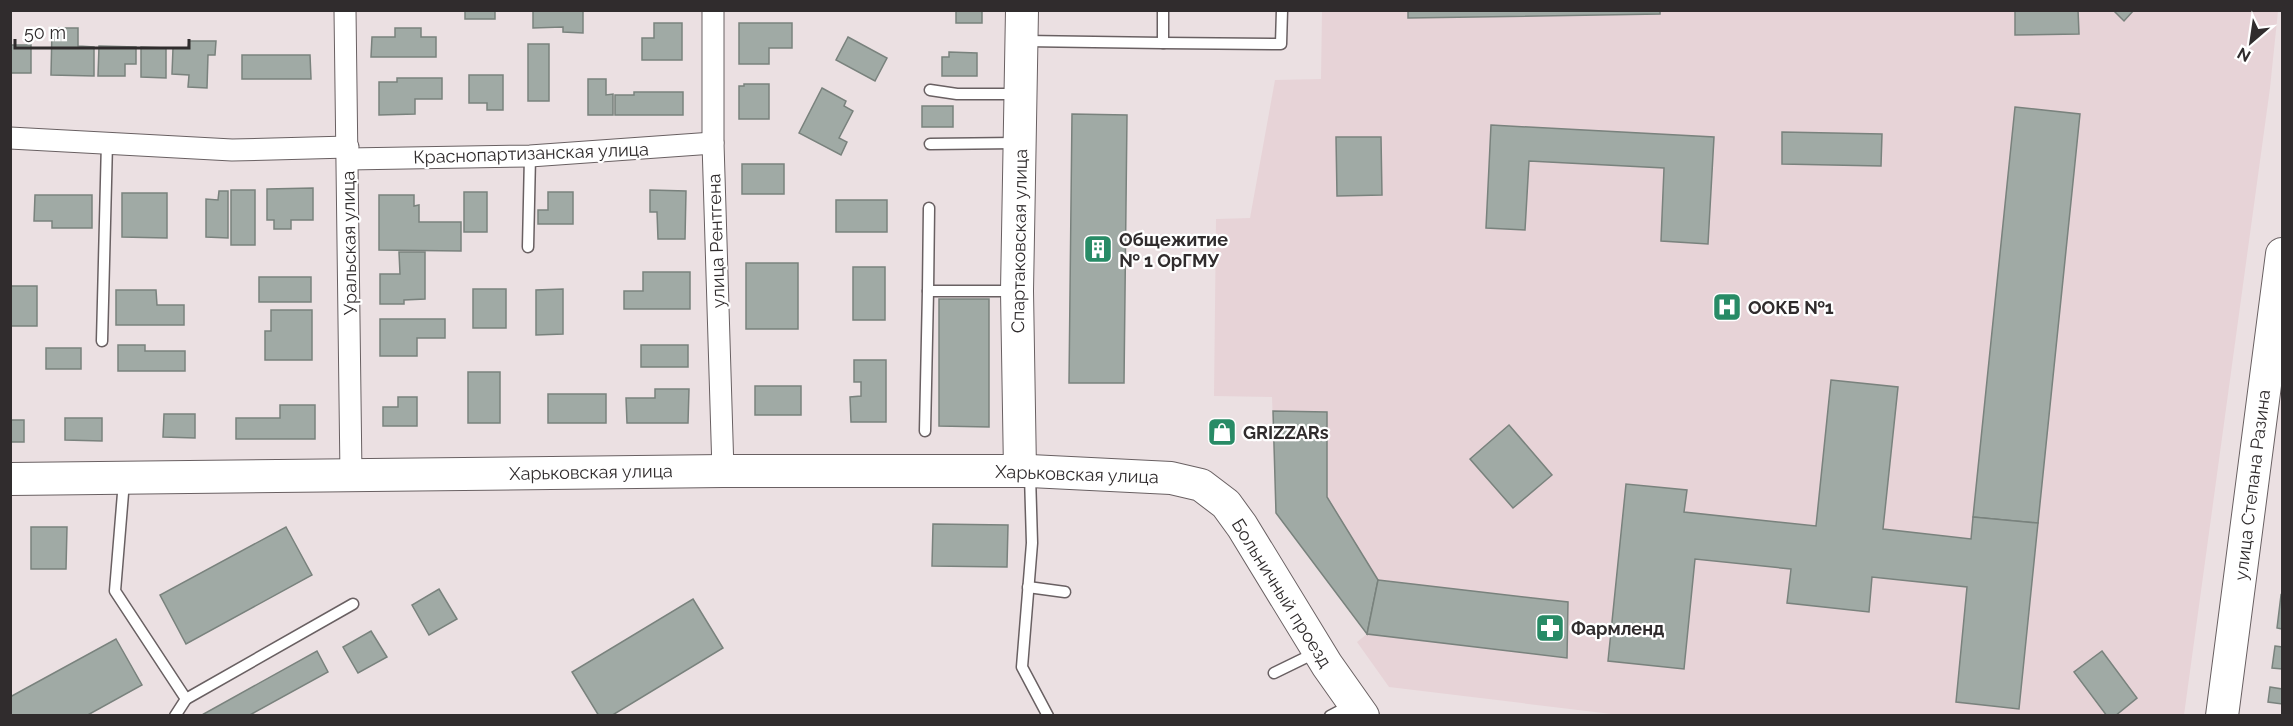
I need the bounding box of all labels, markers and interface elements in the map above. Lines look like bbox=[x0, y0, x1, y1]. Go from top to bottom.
scale bar bbox=[15, 12, 189, 50]
north arrow bbox=[2221, 12, 2281, 72]
text: 50 m bbox=[24, 22, 66, 43]
text: N bbox=[2234, 43, 2254, 66]
street label: Краснопартизанская улица bbox=[413, 138, 649, 168]
street label: Спартаковская улица bbox=[1007, 149, 1031, 333]
street label: Уральская улица bbox=[337, 171, 361, 315]
street label: улица Рентгена bbox=[703, 173, 729, 309]
place label: Общежитие № 1 ОрГМУ bbox=[1119, 229, 1228, 271]
building icon: Общежитие № 1 ОрГМУ bbox=[1082, 233, 1114, 265]
hospital icon: ООКБ №1 bbox=[1711, 291, 1743, 323]
place label: ООКБ №1 bbox=[1748, 297, 1834, 318]
street label: улица Степана Разина bbox=[2230, 388, 2274, 582]
shop icon: GRIZZARs bbox=[1206, 416, 1238, 448]
place label: GRIZZARs bbox=[1243, 422, 1329, 443]
street label: Харьковская улица bbox=[509, 460, 673, 484]
street label: Харьковская улица bbox=[995, 461, 1159, 487]
street label: Больничный проезд bbox=[1228, 515, 1336, 671]
pharmacy icon: Фармленд bbox=[1534, 612, 1566, 644]
place label: Фармленд bbox=[1571, 618, 1664, 639]

